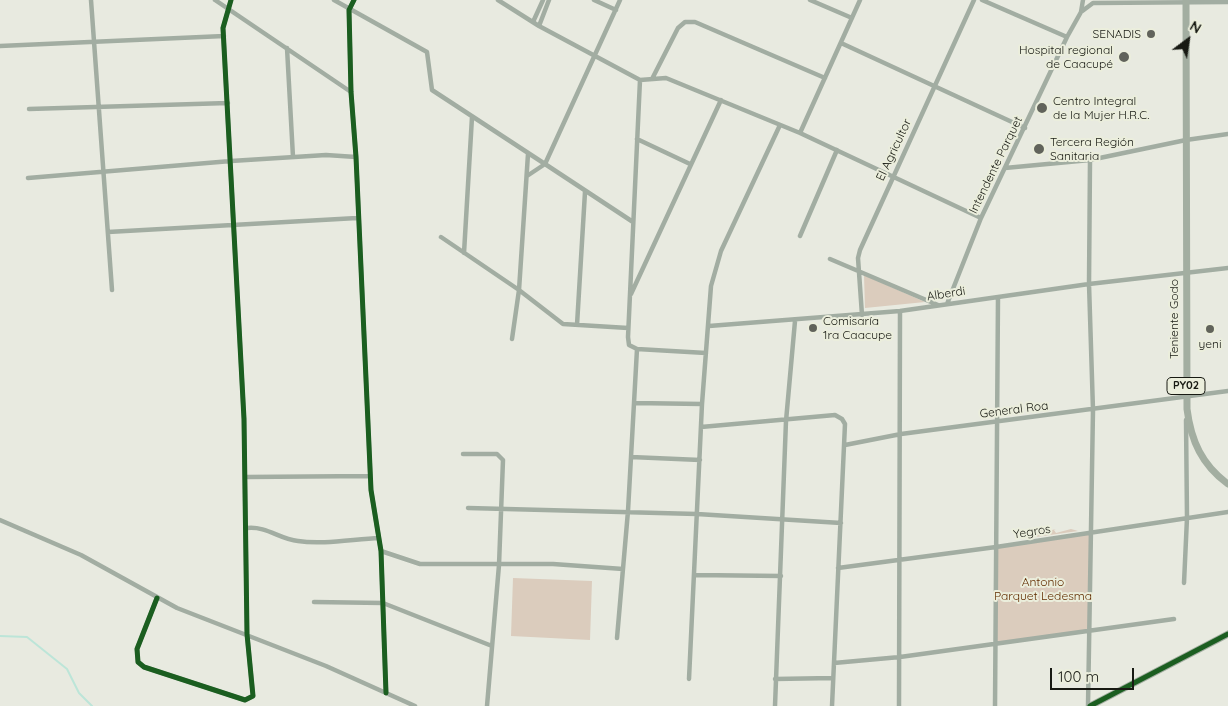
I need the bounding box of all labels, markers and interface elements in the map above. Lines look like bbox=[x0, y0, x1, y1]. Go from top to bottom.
north arrow bbox=[1163, 15, 1213, 65]
text: N bbox=[1187, 17, 1205, 38]
place label: SENADIS bbox=[1093, 27, 1141, 41]
marker: SENADIS bbox=[1145, 28, 1157, 40]
place label: Hospital regional de Caacupé bbox=[1019, 43, 1113, 71]
marker: Hospital regional de Caacupé bbox=[1117, 50, 1131, 64]
place label: Centro Integral de la Mujer H.R.C. bbox=[1053, 94, 1149, 122]
marker: Centro Integral de la Mujer H.R.C. bbox=[1035, 101, 1049, 115]
street label: Intendente Parquet bbox=[966, 114, 1026, 216]
street label: El Agricultor bbox=[873, 117, 915, 183]
place label: Tercera Región Sanitaria bbox=[1050, 135, 1134, 163]
marker: Tercera Región Sanitaria bbox=[1032, 142, 1046, 156]
street label: Teniente Godo bbox=[1167, 279, 1181, 359]
street label: Alberdi bbox=[926, 284, 966, 304]
place label: Comisaría 1ra Caacupe bbox=[823, 314, 892, 342]
marker: Comisaría 1ra Caacupe bbox=[807, 322, 819, 334]
marker: yeni bbox=[1204, 323, 1216, 335]
place label: yeni bbox=[1198, 337, 1222, 351]
road number: PY02 bbox=[1167, 378, 1205, 394]
street label: General Roa bbox=[979, 399, 1049, 421]
street label: Yegros bbox=[1012, 522, 1052, 542]
park label: Antonio Parquet Ledesma bbox=[994, 575, 1092, 603]
scale bar bbox=[1053, 658, 1137, 690]
text: 100 m bbox=[1058, 667, 1099, 686]

